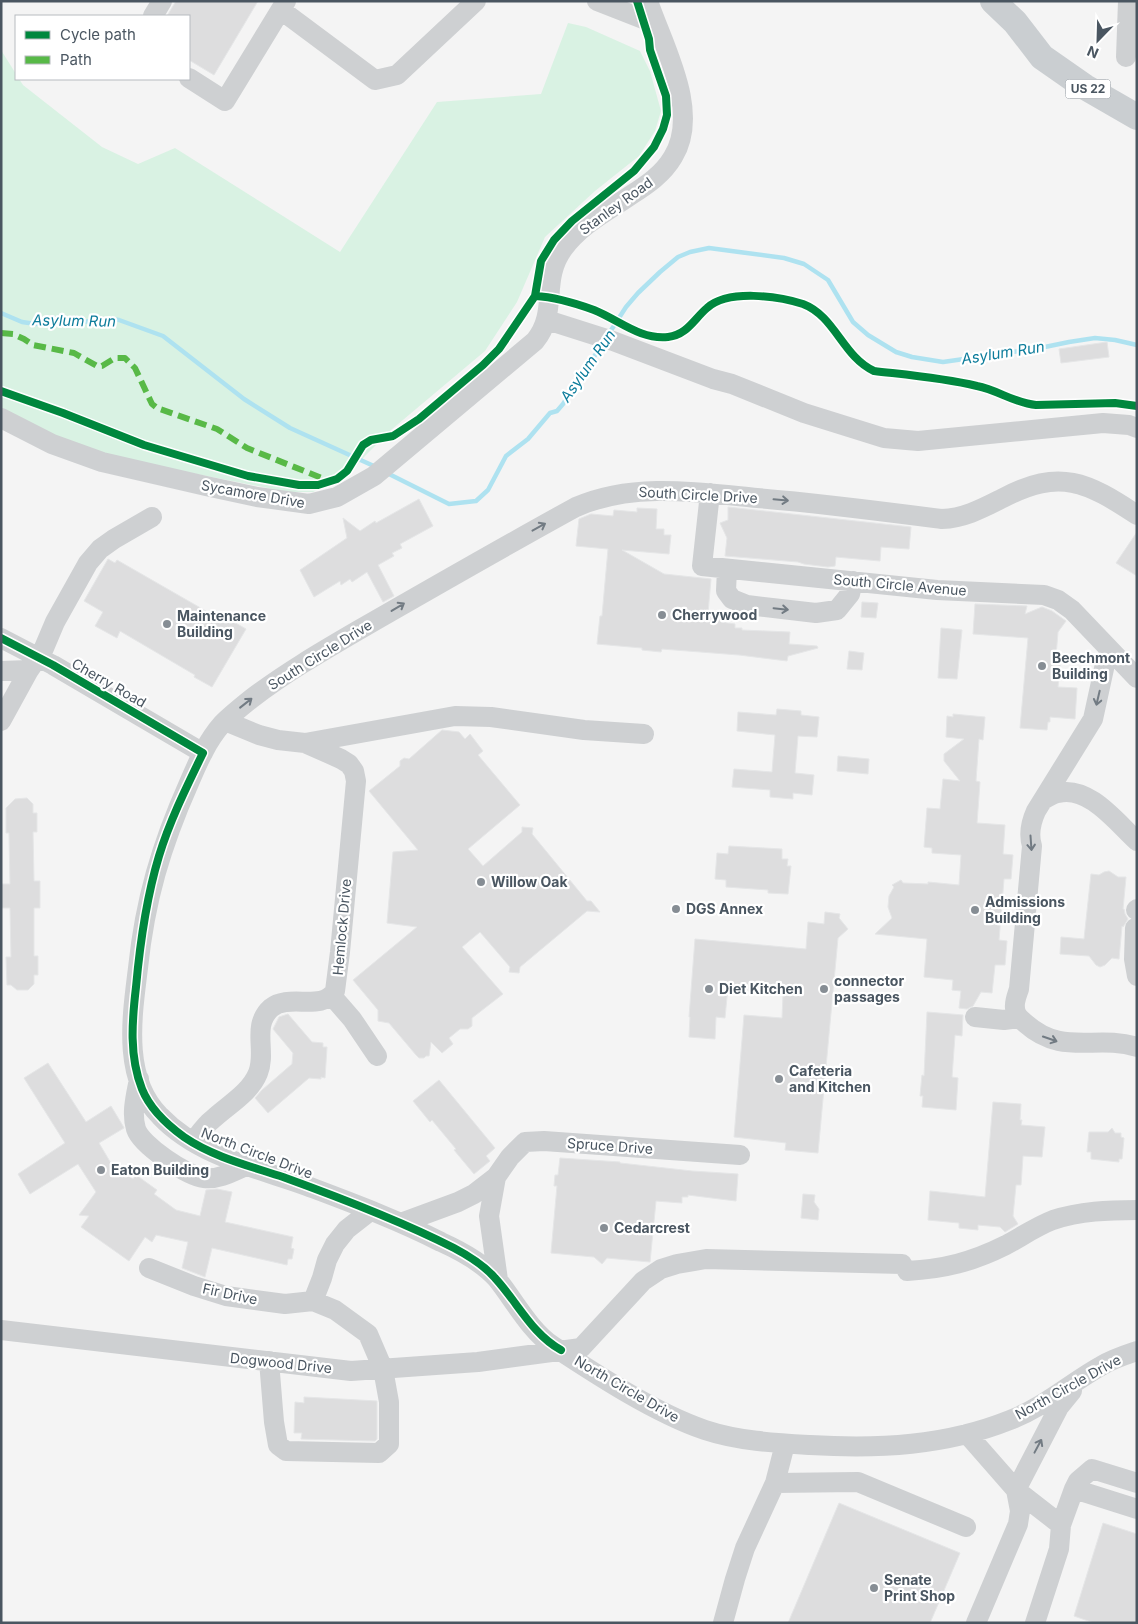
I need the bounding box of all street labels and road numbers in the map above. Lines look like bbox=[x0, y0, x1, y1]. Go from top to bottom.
road number: US 22 bbox=[1066, 80, 1110, 98]
street label: Stanley Road bbox=[576, 173, 656, 238]
street label: Sycamore Drive bbox=[200, 476, 306, 511]
street label: South Circle Drive bbox=[638, 483, 758, 506]
street label: South Circle Avenue bbox=[833, 570, 967, 599]
street label: South Circle Drive bbox=[265, 616, 375, 693]
street label: Cherry Road bbox=[69, 654, 150, 711]
street label: Hemlock Drive bbox=[329, 878, 354, 976]
street label: North Circle Drive bbox=[199, 1123, 315, 1182]
street label: Spruce Drive bbox=[567, 1134, 653, 1157]
street label: Fir Drive bbox=[201, 1279, 259, 1308]
street label: Dogwood Drive bbox=[229, 1349, 333, 1376]
street label: North Circle Drive bbox=[1012, 1350, 1124, 1423]
street label: North Circle Drive bbox=[572, 1352, 683, 1425]

